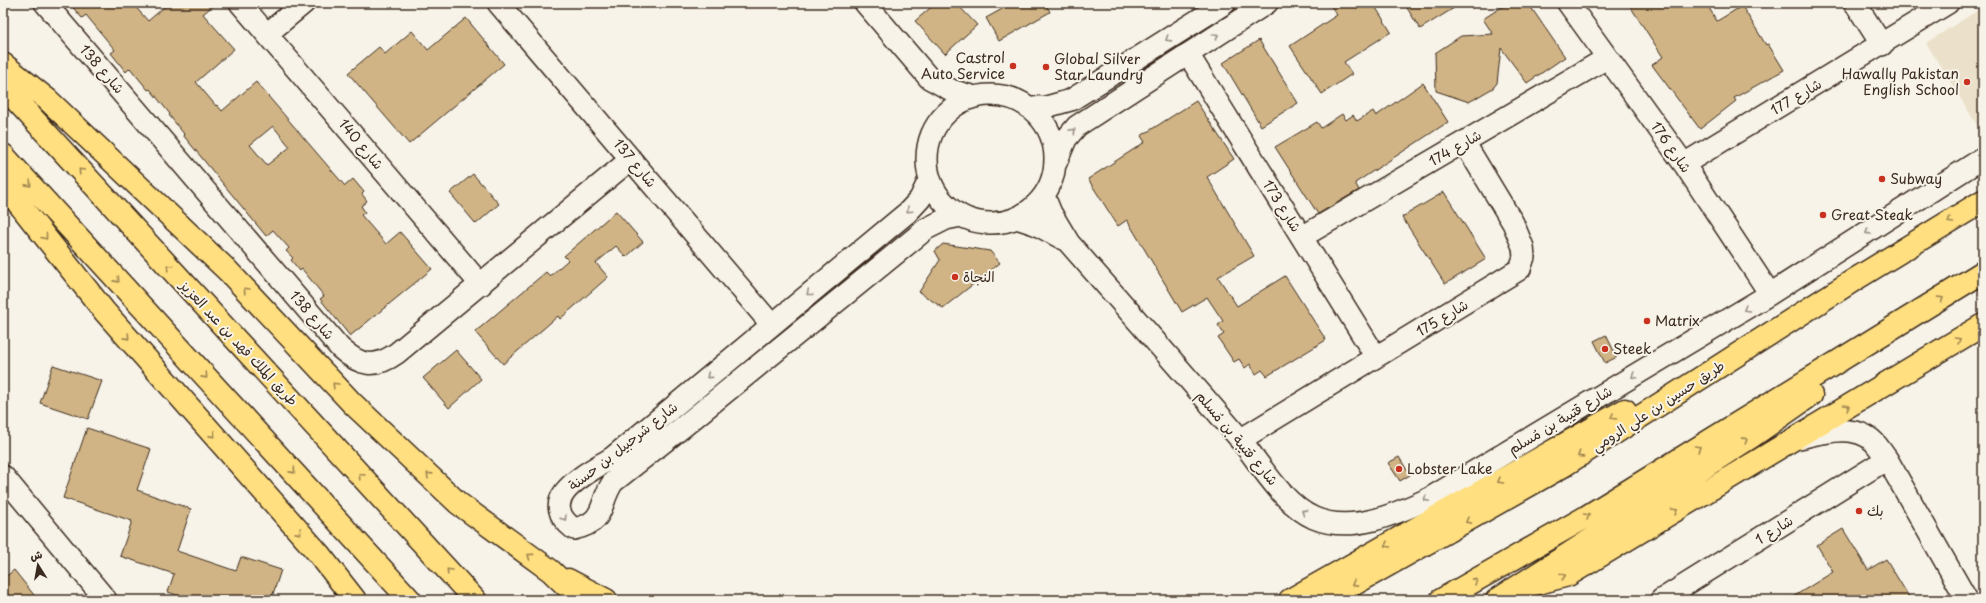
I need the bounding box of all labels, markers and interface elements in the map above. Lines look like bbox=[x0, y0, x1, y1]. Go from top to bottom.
one-way arrow bbox=[1212, 33, 1219, 41]
one-way arrow bbox=[1165, 34, 1172, 41]
street label: شارع 138 bbox=[75, 39, 130, 98]
place label: Castrol Auto Service bbox=[921, 47, 1005, 84]
place label: Global Silver Star Laundry bbox=[1054, 48, 1143, 85]
marker: Castrol Auto Service bbox=[1008, 61, 1018, 71]
marker: Global Silver Star Laundry bbox=[1041, 62, 1051, 72]
place label: Hawally Pakistan English School bbox=[1842, 63, 1959, 100]
street label: شارع 177 bbox=[1766, 73, 1825, 120]
marker: Hawally Pakistan English School bbox=[1962, 77, 1972, 87]
street label: شارع 140 bbox=[334, 114, 389, 174]
street label: شارع 176 bbox=[1646, 117, 1697, 177]
street label: شارع 174 bbox=[1424, 124, 1485, 171]
one-way arrow bbox=[1068, 128, 1075, 136]
street label: شارع 137 bbox=[609, 134, 662, 192]
one-way arrow bbox=[78, 168, 85, 176]
place label: Subway bbox=[1890, 168, 1942, 189]
marker: Subway bbox=[1877, 174, 1887, 184]
street label: شارع 173 bbox=[1258, 175, 1307, 236]
one-way arrow bbox=[25, 179, 32, 187]
place label: Great Steak bbox=[1831, 204, 1913, 225]
one-way arrow bbox=[906, 205, 914, 213]
marker: Great Steak bbox=[1818, 210, 1828, 220]
one-way arrow bbox=[1947, 217, 1954, 224]
one-way arrow bbox=[1865, 227, 1872, 234]
one-way arrow bbox=[40, 232, 47, 239]
one-way arrow bbox=[166, 264, 173, 271]
place label: النجاة bbox=[963, 266, 995, 287]
marker: النجاة bbox=[950, 272, 960, 282]
street label: طريق الملك فهد بن عبد العزيز bbox=[175, 274, 303, 410]
one-way arrow bbox=[112, 275, 119, 282]
street label: شارع 138 bbox=[285, 285, 340, 344]
one-way arrow bbox=[244, 287, 251, 295]
one-way arrow bbox=[806, 289, 813, 296]
street label: شارع 175 bbox=[1412, 294, 1472, 341]
one-way arrow bbox=[1936, 296, 1943, 303]
one-way arrow bbox=[1743, 304, 1750, 311]
place label: Matrix bbox=[1655, 310, 1700, 331]
marker: Matrix bbox=[1642, 316, 1652, 326]
one-way arrow bbox=[122, 333, 129, 340]
place label: Steek bbox=[1613, 338, 1652, 359]
one-way arrow bbox=[1954, 338, 1961, 345]
marker: Steek bbox=[1600, 344, 1610, 354]
street label: طريق حسين بن علي الرومي bbox=[1587, 355, 1730, 459]
one-way arrow bbox=[200, 371, 207, 378]
one-way arrow bbox=[1631, 371, 1638, 378]
one-way arrow bbox=[706, 372, 714, 379]
street label: شارع قتيبة بن مُسلم bbox=[1504, 380, 1616, 460]
one-way arrow bbox=[333, 382, 340, 390]
street label: شارع قتيبة بن مُسلم bbox=[1191, 386, 1283, 490]
street label: شارع شرحبيل بن حسنة bbox=[563, 396, 682, 495]
one-way arrow bbox=[1843, 405, 1850, 412]
one-way arrow bbox=[1610, 412, 1617, 419]
one-way arrow bbox=[208, 430, 215, 437]
one-way arrow bbox=[1741, 437, 1748, 445]
one-way arrow bbox=[1694, 445, 1701, 452]
one-way arrow bbox=[1577, 451, 1584, 458]
place label: Lobster Lake bbox=[1407, 458, 1493, 479]
marker: Lobster Lake bbox=[1394, 464, 1404, 474]
one-way arrow bbox=[288, 467, 295, 474]
one-way arrow bbox=[426, 472, 434, 480]
one-way arrow bbox=[359, 473, 366, 480]
one-way arrow bbox=[1497, 477, 1504, 484]
one-way arrow bbox=[1423, 495, 1431, 502]
place label: بك bbox=[1867, 500, 1884, 521]
marker: بك bbox=[1854, 506, 1864, 516]
one-way arrow bbox=[1671, 508, 1678, 515]
one-way arrow bbox=[1301, 509, 1308, 517]
street label: شارع 1 bbox=[1751, 510, 1797, 549]
one-way arrow bbox=[1583, 513, 1590, 520]
one-way arrow bbox=[559, 514, 567, 521]
one-way arrow bbox=[1464, 517, 1472, 524]
one-way arrow bbox=[295, 527, 302, 535]
one-way arrow bbox=[1384, 541, 1391, 548]
north arrow bbox=[18, 545, 58, 585]
text: ش bbox=[28, 545, 44, 564]
one-way arrow bbox=[528, 554, 535, 561]
one-way arrow bbox=[446, 568, 454, 576]
one-way arrow bbox=[1560, 572, 1567, 581]
one-way arrow bbox=[1471, 579, 1478, 586]
one-way arrow bbox=[1351, 580, 1358, 587]

